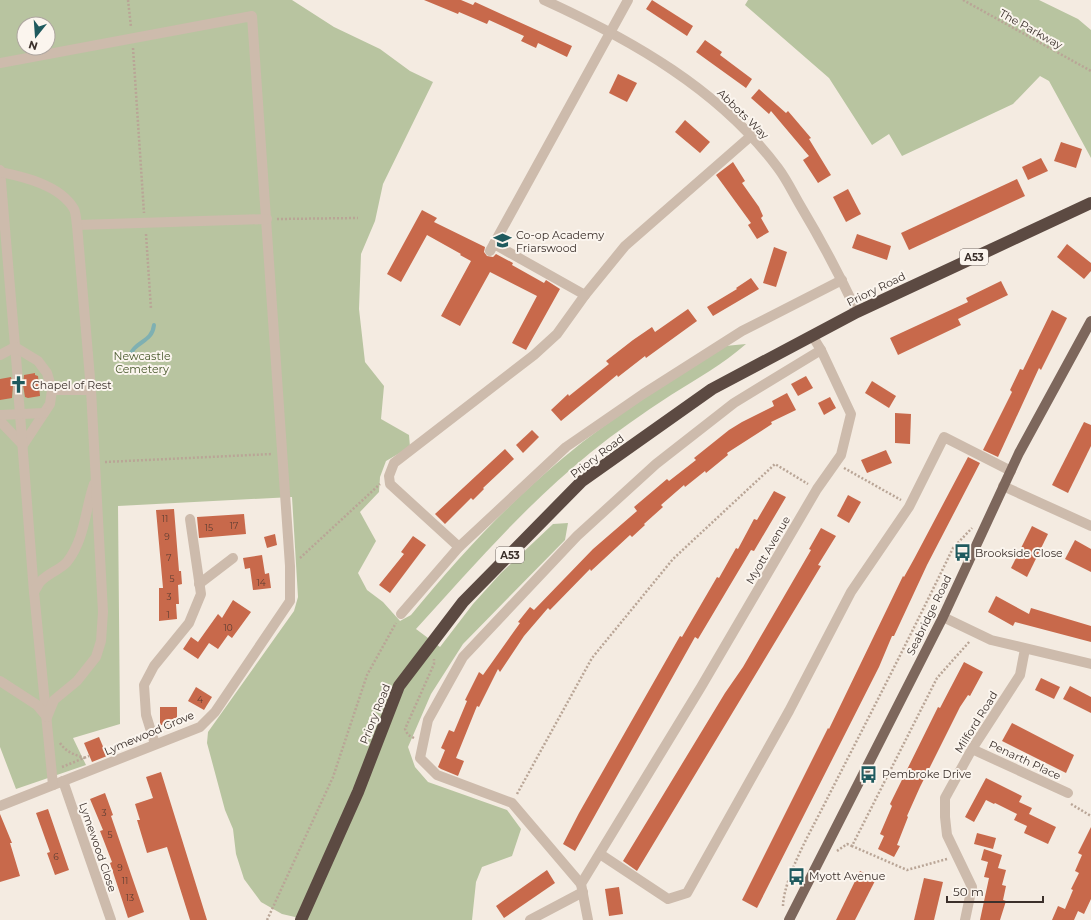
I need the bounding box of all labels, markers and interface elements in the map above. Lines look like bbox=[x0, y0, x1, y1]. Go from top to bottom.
street label: The Parkway bbox=[997, 6, 1065, 52]
north arrow bbox=[16, 16, 56, 56]
text: N bbox=[27, 38, 39, 54]
street label: Abbots Way bbox=[714, 86, 772, 142]
place label: Co-op Academy Friarswood bbox=[516, 228, 604, 255]
school or university icon: Co-op Academy Friarswood bbox=[493, 231, 513, 251]
road number: A53 bbox=[960, 249, 988, 265]
street label: Priory Road bbox=[844, 269, 908, 309]
park label: Newcastle Cemetery bbox=[113, 349, 171, 376]
church icon: Chapel of Rest bbox=[9, 375, 29, 395]
place label: Chapel of Rest bbox=[32, 378, 112, 392]
street label: Priory Road bbox=[567, 431, 627, 481]
house number: 11 bbox=[162, 513, 168, 524]
street label: Myott Avenue bbox=[743, 513, 793, 587]
house number: 17 bbox=[230, 520, 238, 531]
house number: 15 bbox=[205, 522, 213, 533]
house number: 9 bbox=[164, 531, 170, 542]
bus stop icon: Brookside Close bbox=[952, 543, 972, 563]
place label: Brookside Close bbox=[975, 546, 1063, 560]
road number: A53 bbox=[496, 547, 524, 563]
house number: 7 bbox=[166, 552, 172, 563]
street label: Seabridge Road bbox=[903, 572, 955, 658]
house number: 5 bbox=[169, 573, 175, 584]
house number: 14 bbox=[256, 577, 266, 588]
house number: 3 bbox=[166, 591, 172, 602]
house number: 1 bbox=[166, 609, 170, 620]
house number: 10 bbox=[223, 622, 233, 633]
street label: Priory Road bbox=[357, 682, 393, 746]
street label: Milford Road bbox=[951, 688, 1001, 756]
house number: 4 bbox=[197, 694, 203, 705]
street label: Lymewood Grove bbox=[102, 708, 196, 758]
street label: Penarth Place bbox=[987, 737, 1064, 783]
bus stop icon: Pembroke Drive bbox=[859, 764, 879, 784]
place label: Pembroke Drive bbox=[882, 767, 972, 781]
street label: Lymewood Close bbox=[76, 800, 120, 894]
house number: 3 bbox=[101, 807, 107, 818]
house number: 5 bbox=[107, 829, 113, 840]
house number: 6 bbox=[53, 851, 59, 862]
house number: 9 bbox=[117, 862, 123, 873]
bus stop icon: Myott Avenue bbox=[786, 866, 806, 886]
place label: Myott Avenue bbox=[809, 869, 886, 883]
house number: 11 bbox=[122, 875, 128, 886]
scale bar bbox=[947, 878, 1043, 904]
text: 50 m bbox=[953, 884, 984, 899]
house number: 13 bbox=[126, 892, 134, 903]

